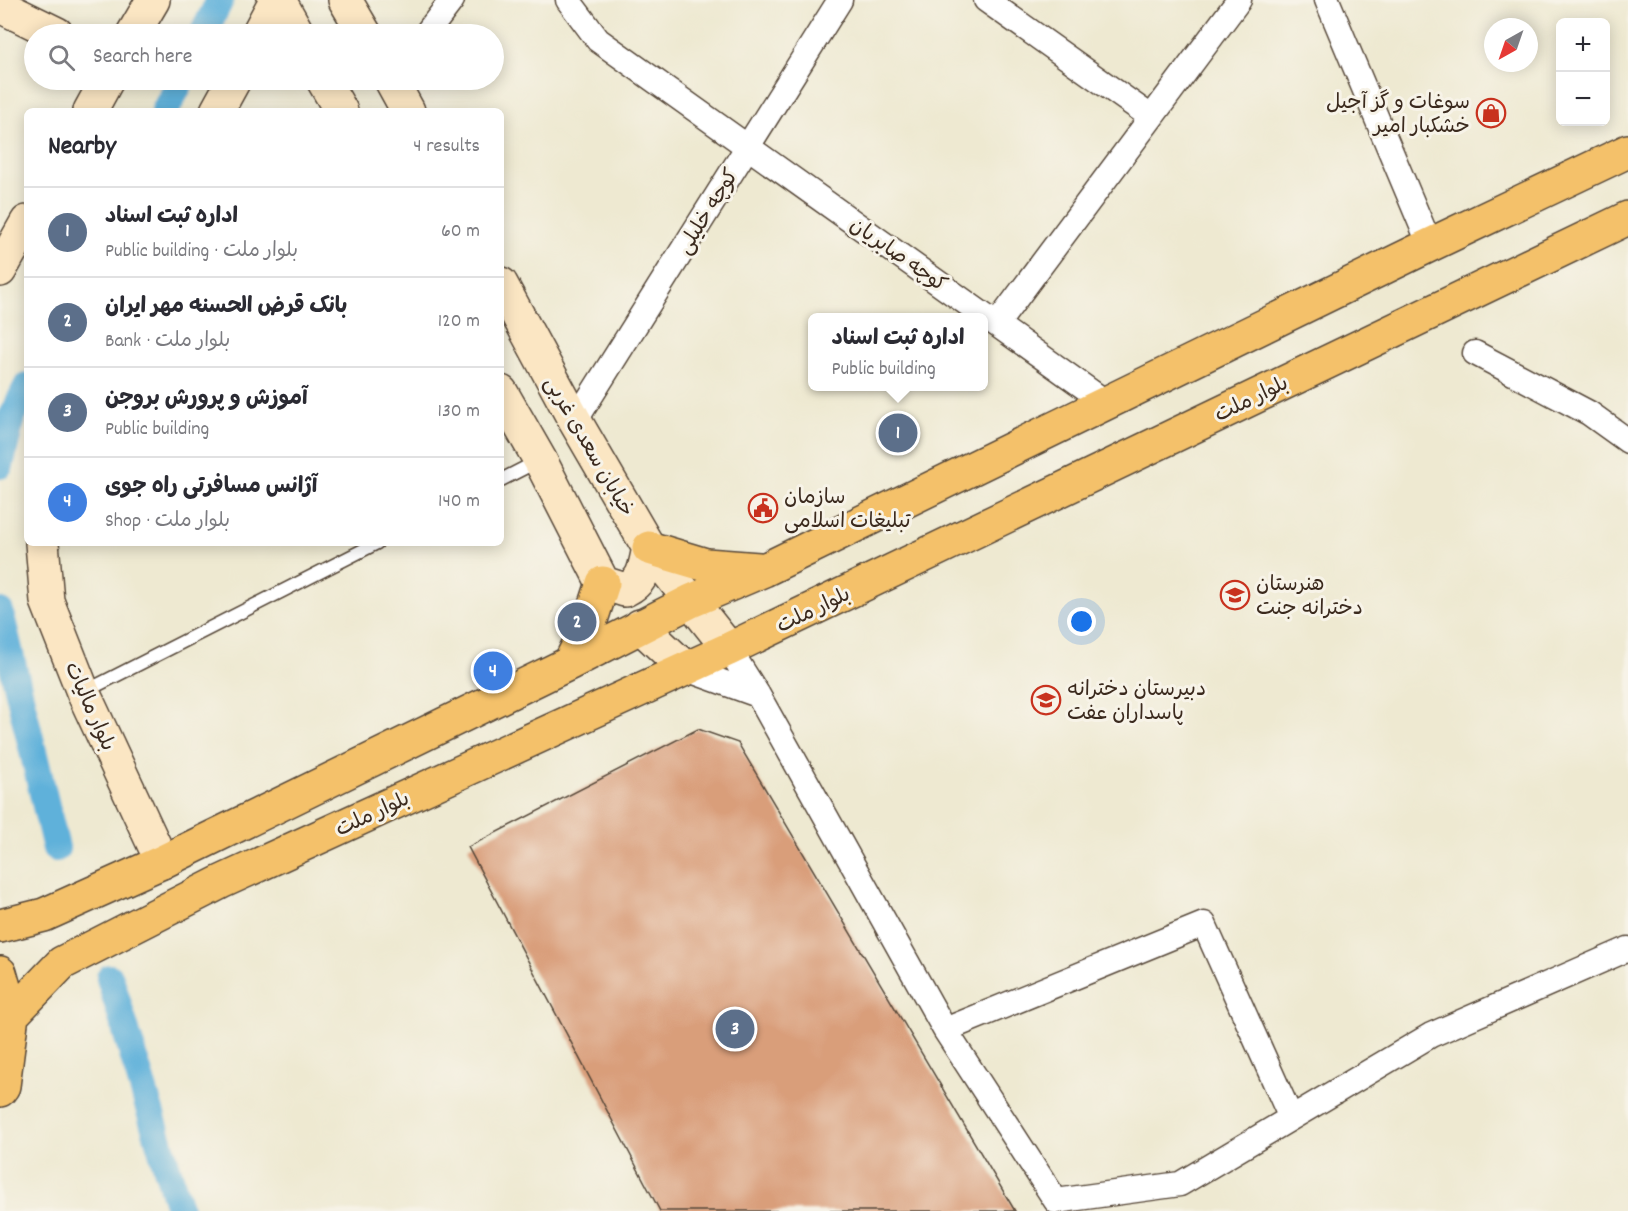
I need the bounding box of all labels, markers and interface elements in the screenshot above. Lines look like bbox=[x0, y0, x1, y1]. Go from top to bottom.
north arrow bbox=[1484, 18, 1538, 72]
map controls bbox=[1556, 18, 1610, 126]
button: + bbox=[1556, 18, 1610, 72]
search box bbox=[24, 24, 504, 90]
icon: search bbox=[45, 41, 78, 74]
text: Search here bbox=[93, 42, 192, 73]
button: − bbox=[1556, 72, 1610, 126]
place label: سوغات و گز آجیل خشکبار امیر bbox=[1326, 89, 1470, 143]
shop icon: سوغات و گز آجیل خشکبار امیر bbox=[1475, 97, 1507, 129]
text: Nearby bbox=[48, 129, 116, 166]
text: 4 results bbox=[413, 133, 480, 161]
street label: کوچه خلیلی bbox=[671, 164, 748, 261]
text: اداره ثبت اسناد bbox=[105, 202, 238, 233]
street label: کوچه صابریان bbox=[843, 212, 952, 301]
text: 1 bbox=[65, 218, 70, 246]
text: 60 m bbox=[441, 218, 480, 246]
text: Public building · بلوار ملت bbox=[105, 238, 298, 266]
text: بانک قرض الحسنه مهر ایران bbox=[105, 292, 347, 323]
text: 2 bbox=[63, 308, 72, 336]
text: 120 m bbox=[438, 308, 480, 336]
popup bbox=[808, 313, 988, 391]
text: اداره ثبت اسناد bbox=[832, 324, 964, 355]
text: Bank · بلوار ملت bbox=[105, 328, 230, 356]
text: Public building bbox=[832, 356, 936, 384]
street label: بلوار ملت bbox=[1210, 370, 1294, 431]
street label: خیابان سعدی غربی bbox=[535, 372, 640, 523]
text: آموزش و پرورش بروجن bbox=[105, 384, 308, 415]
text: 3 bbox=[63, 398, 72, 426]
text: 130 m bbox=[438, 398, 480, 426]
pin: 1 bbox=[878, 410, 918, 456]
text: Public building bbox=[105, 416, 209, 444]
text: آژانس مسافرتی راه جوی bbox=[105, 472, 317, 503]
place label: سازمان تبلیغات اسلامی bbox=[784, 484, 912, 538]
text: 4 bbox=[63, 488, 72, 516]
text: 140 m bbox=[438, 488, 480, 516]
public building icon: سازمان تبلیغات اسلامی bbox=[747, 492, 779, 524]
text: Shop · بلوار ملت bbox=[105, 508, 230, 536]
place label: هنرستان دخترانه جنت bbox=[1256, 571, 1363, 625]
school or university icon: هنرستان دخترانه جنت bbox=[1219, 579, 1251, 611]
street label: بلوار ملت bbox=[772, 581, 856, 642]
pin: 2 bbox=[558, 600, 596, 644]
your location bbox=[1067, 607, 1096, 636]
pin: 4 bbox=[474, 648, 512, 694]
street label: بلوار مالیات bbox=[55, 658, 121, 757]
place label: دبیرستان دخترانه پاسداران عفت bbox=[1067, 676, 1206, 730]
school or university icon: دبیرستان دخترانه پاسداران عفت bbox=[1030, 684, 1062, 716]
street label: بلوار ملت bbox=[331, 785, 415, 846]
pin: 3 bbox=[716, 1006, 754, 1052]

